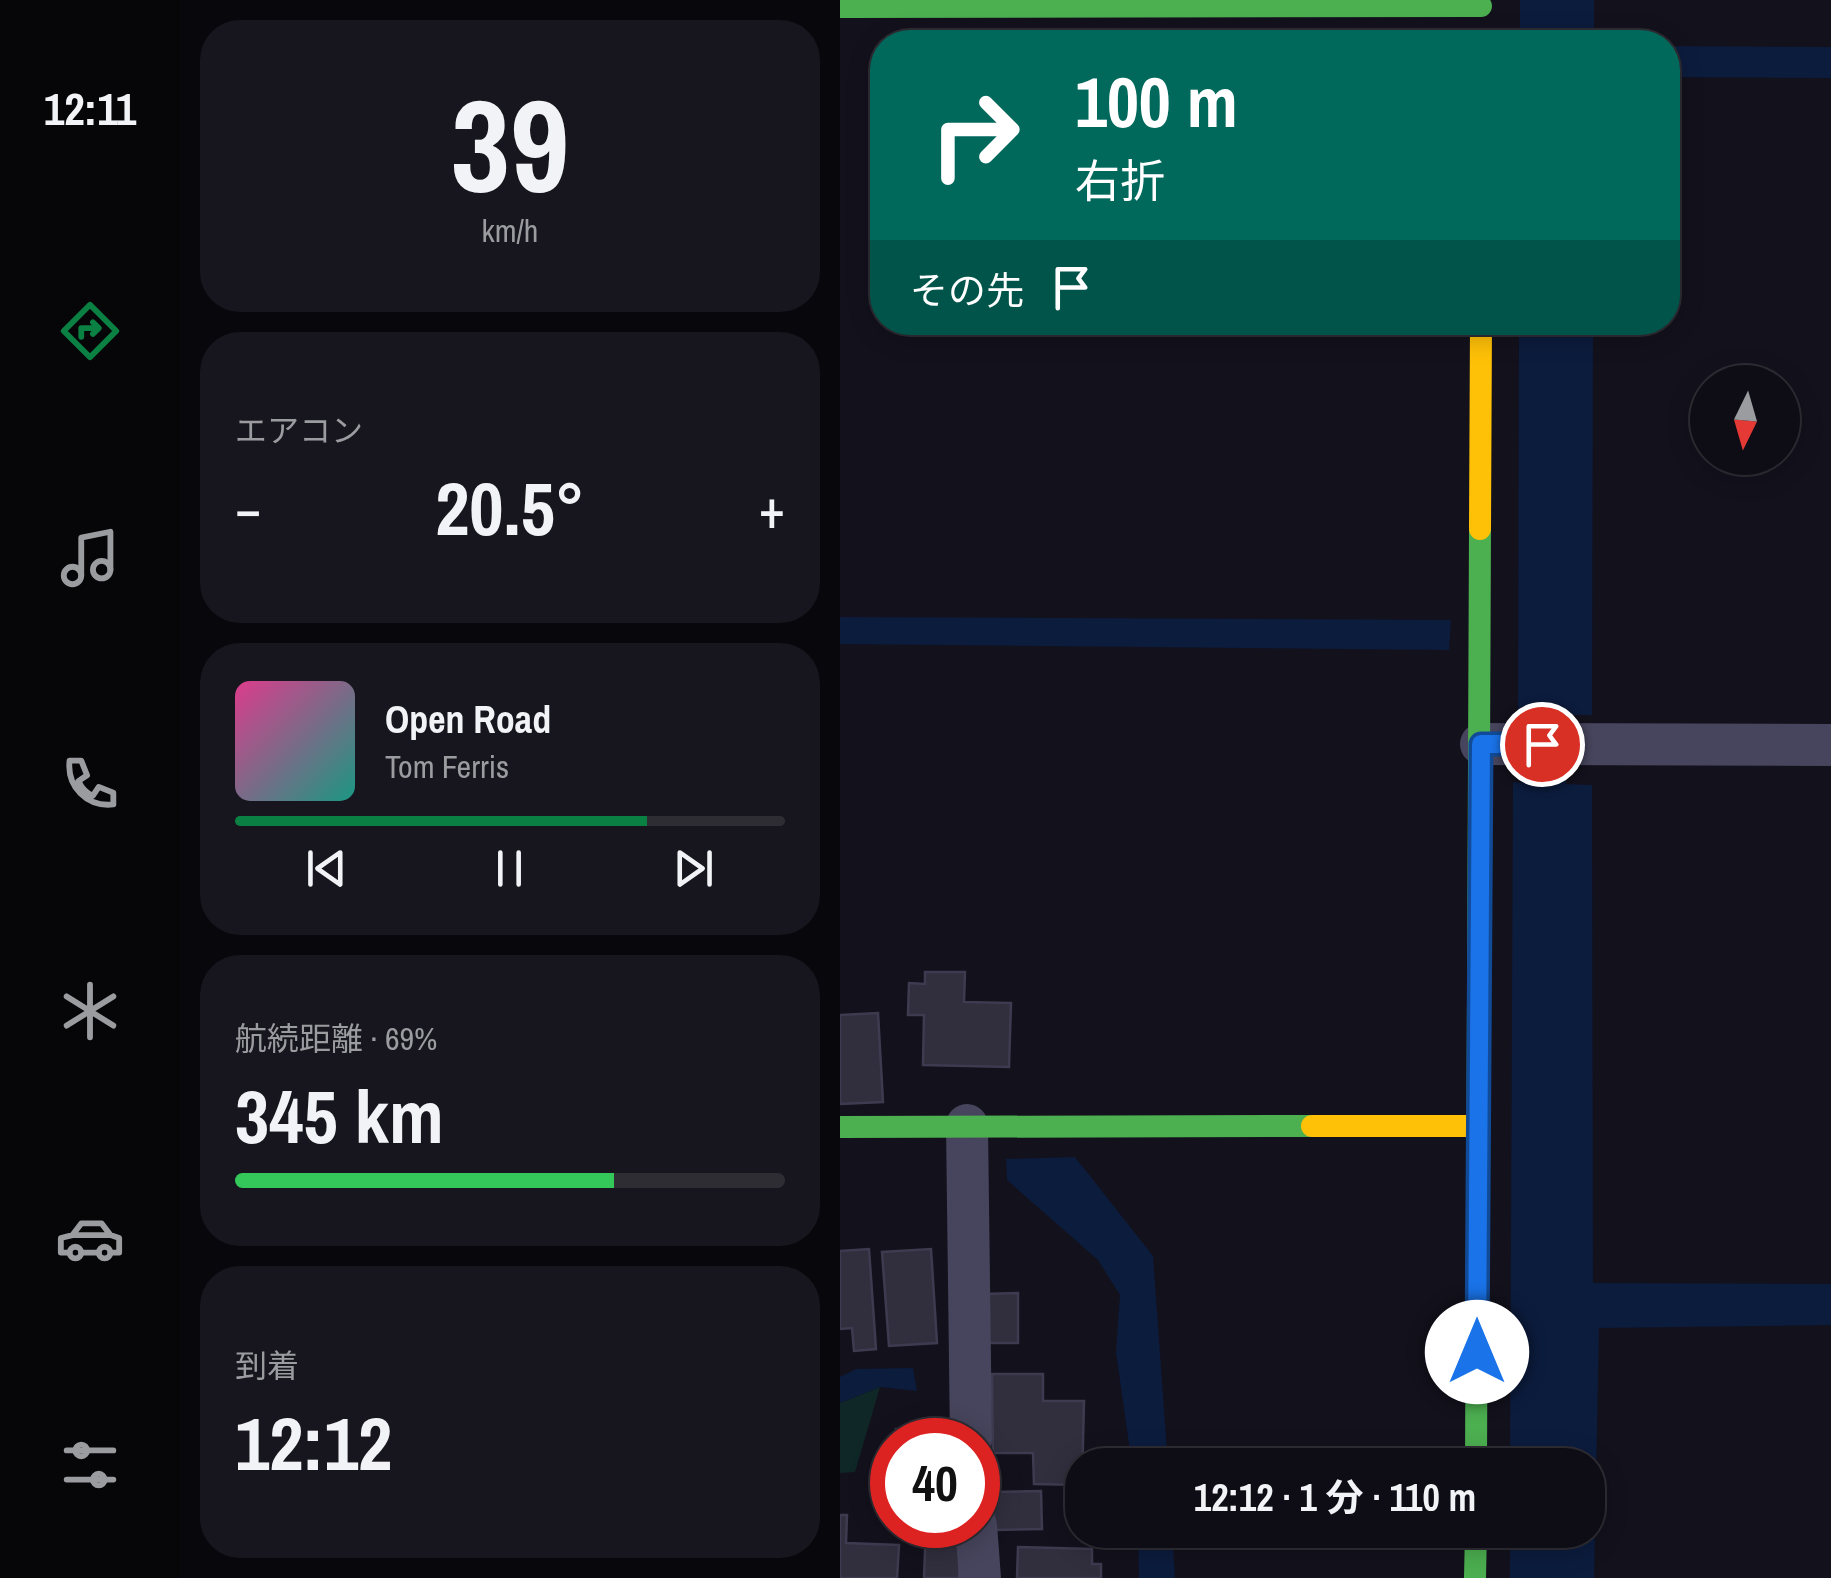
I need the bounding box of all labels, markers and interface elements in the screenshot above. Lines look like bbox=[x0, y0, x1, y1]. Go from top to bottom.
text: 100 m bbox=[1075, 55, 1238, 149]
text: 39 bbox=[451, 56, 569, 232]
icon: right bbox=[910, 70, 1040, 200]
text: 12:11 bbox=[44, 78, 136, 139]
text: 右折 bbox=[1075, 150, 1165, 211]
text: km/h bbox=[482, 209, 538, 252]
icon: arrive bbox=[1044, 260, 1099, 315]
text: その先 bbox=[910, 265, 1024, 316]
icon: directions bbox=[55, 296, 125, 366]
north arrow bbox=[1690, 365, 1800, 475]
map controls bbox=[1690, 365, 1800, 475]
text: エアコン bbox=[235, 409, 363, 452]
text: 20.5° bbox=[435, 457, 585, 558]
text: − bbox=[235, 471, 261, 545]
text: + bbox=[759, 471, 785, 545]
icon: music bbox=[55, 523, 125, 593]
text: Open Road bbox=[385, 694, 551, 745]
pin bbox=[1500, 702, 1585, 787]
icon: arrive bbox=[1515, 717, 1570, 772]
text: Tom Ferris bbox=[385, 745, 509, 788]
icon: phone bbox=[55, 749, 125, 819]
icon: previous bbox=[299, 841, 354, 896]
icon: pause bbox=[482, 841, 537, 896]
icon: next bbox=[666, 841, 721, 896]
icon: climate bbox=[55, 976, 125, 1046]
text: 航続距離 · 69% bbox=[235, 1017, 437, 1060]
text: 345 km bbox=[235, 1065, 444, 1166]
icon: car bbox=[55, 1203, 125, 1273]
position arrow bbox=[1425, 1300, 1529, 1404]
text: 到着 bbox=[235, 1344, 299, 1387]
text: 12:12 bbox=[235, 1392, 392, 1493]
speed limit sign: 40 bbox=[870, 1418, 1000, 1548]
icon: filters bbox=[55, 1430, 125, 1500]
text: 12:12 · 1 分 · 110 m bbox=[1194, 1472, 1476, 1523]

